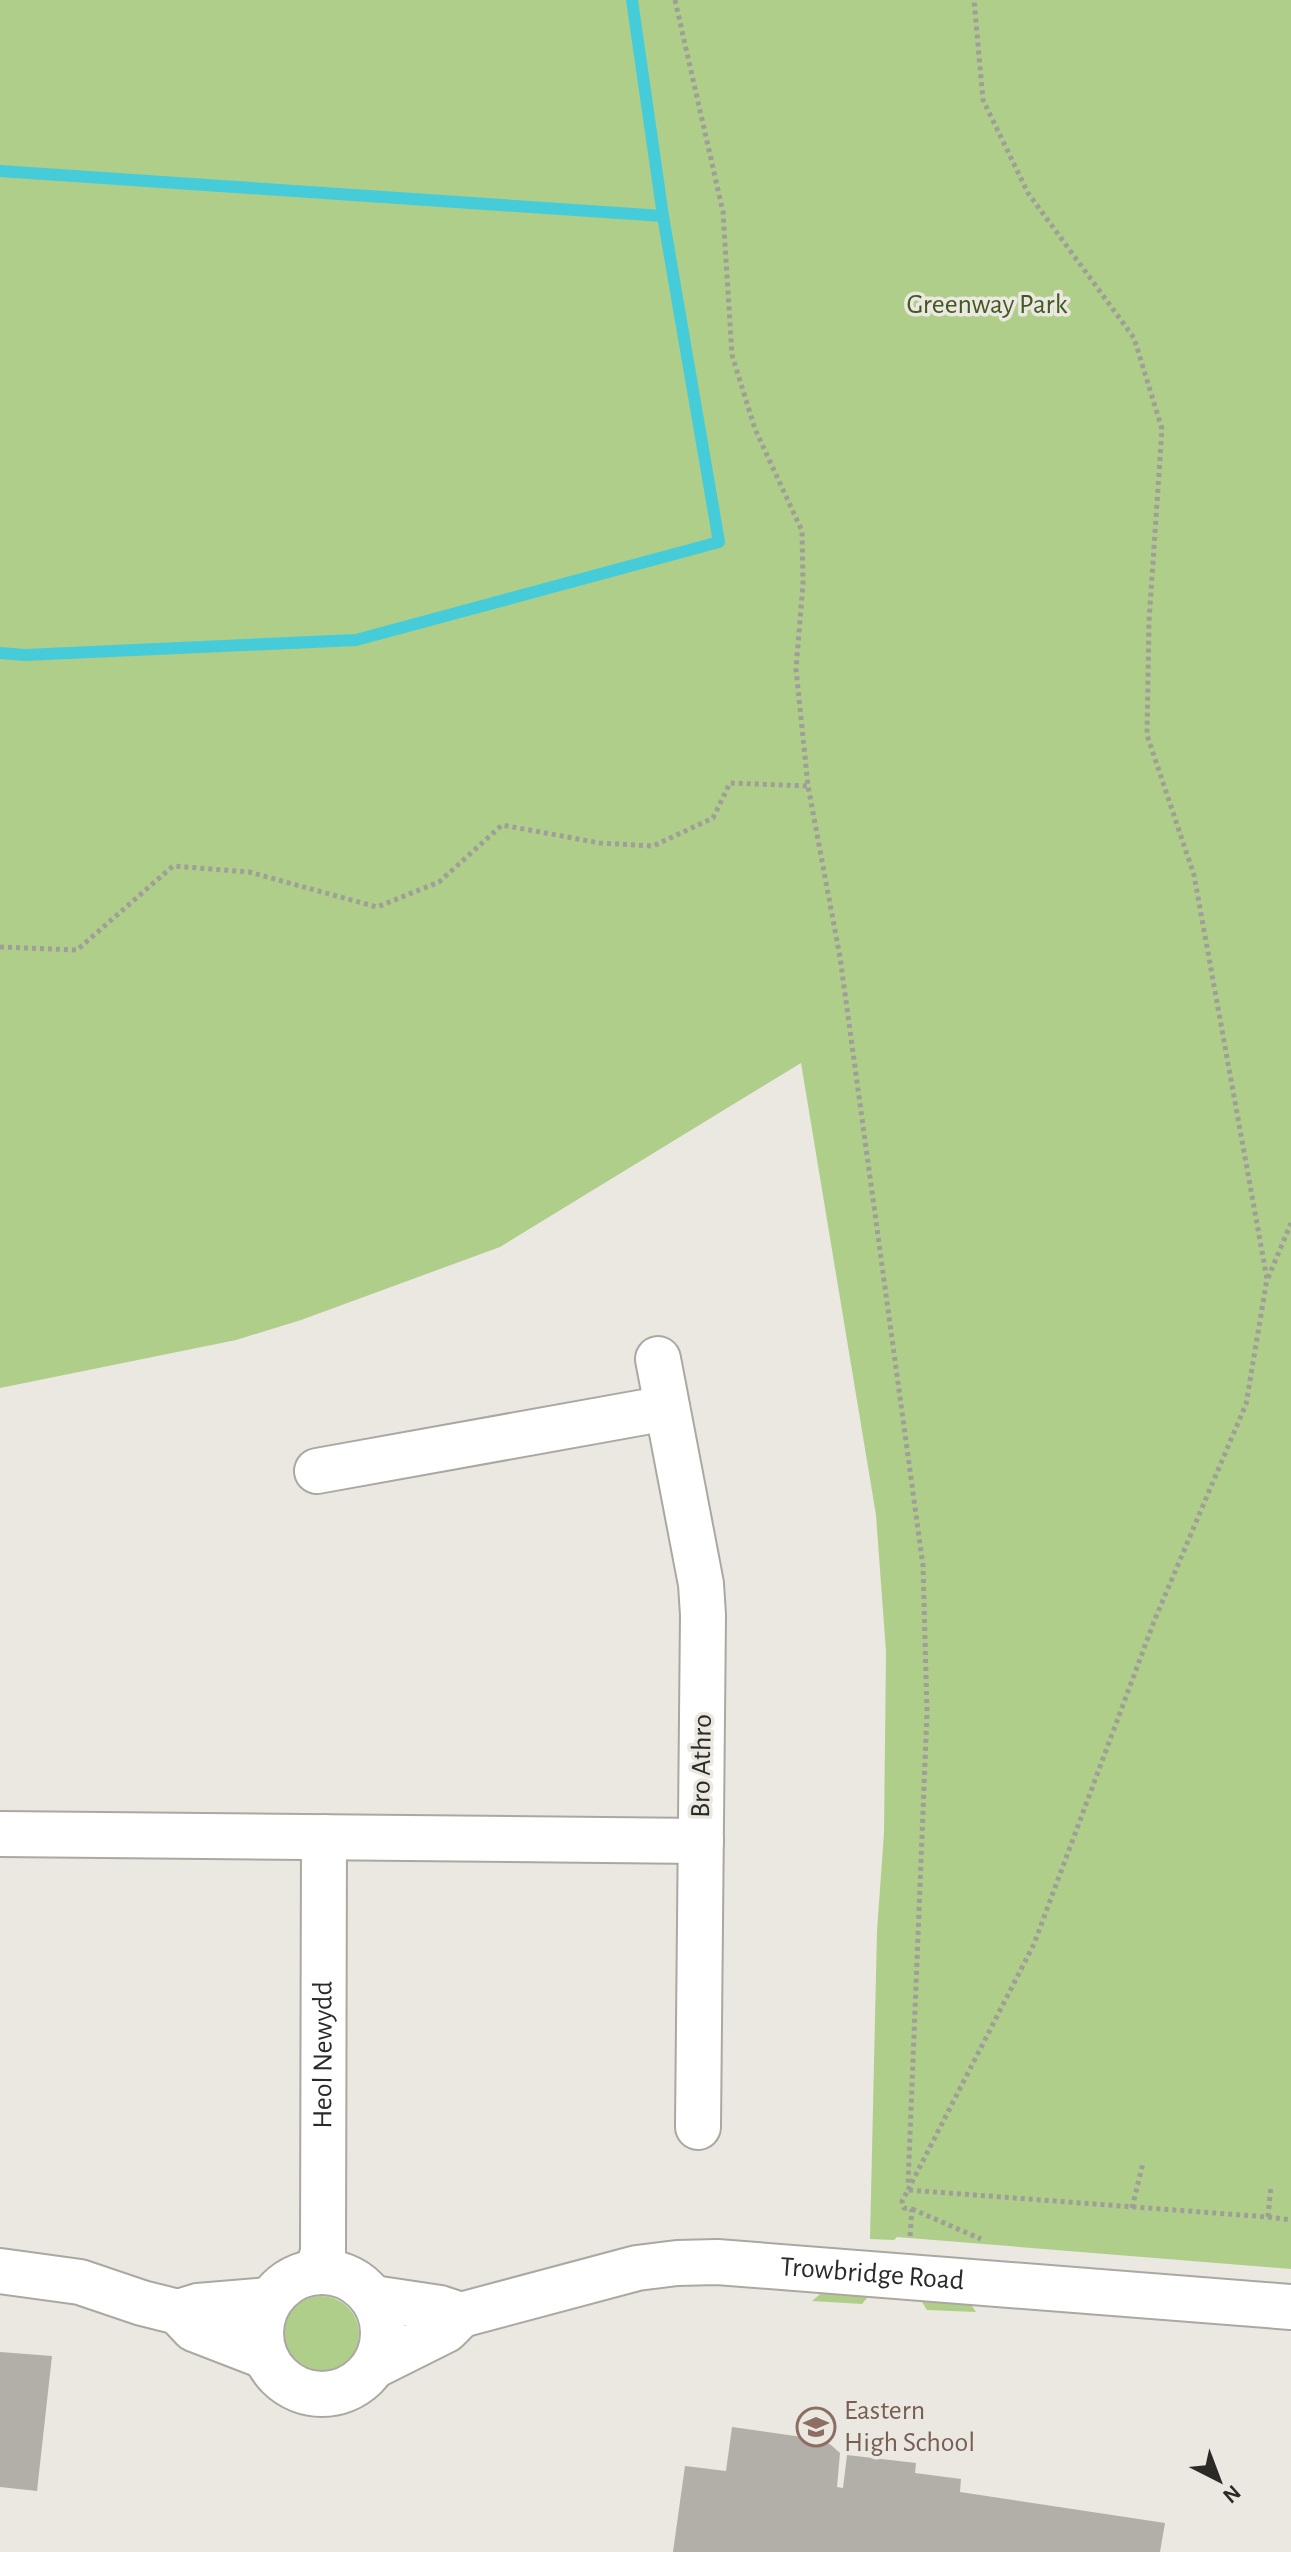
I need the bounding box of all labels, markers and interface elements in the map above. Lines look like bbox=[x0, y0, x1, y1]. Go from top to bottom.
park label: Greenway Park bbox=[907, 291, 1068, 319]
street label: Bro Athro bbox=[687, 1714, 717, 1818]
street label: Heol Newydd bbox=[309, 1981, 338, 2129]
street label: Trowbridge Road bbox=[779, 2253, 965, 2295]
place label: Eastern High School bbox=[844, 2397, 975, 2457]
school or university icon: Eastern High School bbox=[795, 2406, 837, 2448]
north arrow bbox=[1179, 2440, 1259, 2520]
text: N bbox=[1219, 2481, 1245, 2507]

